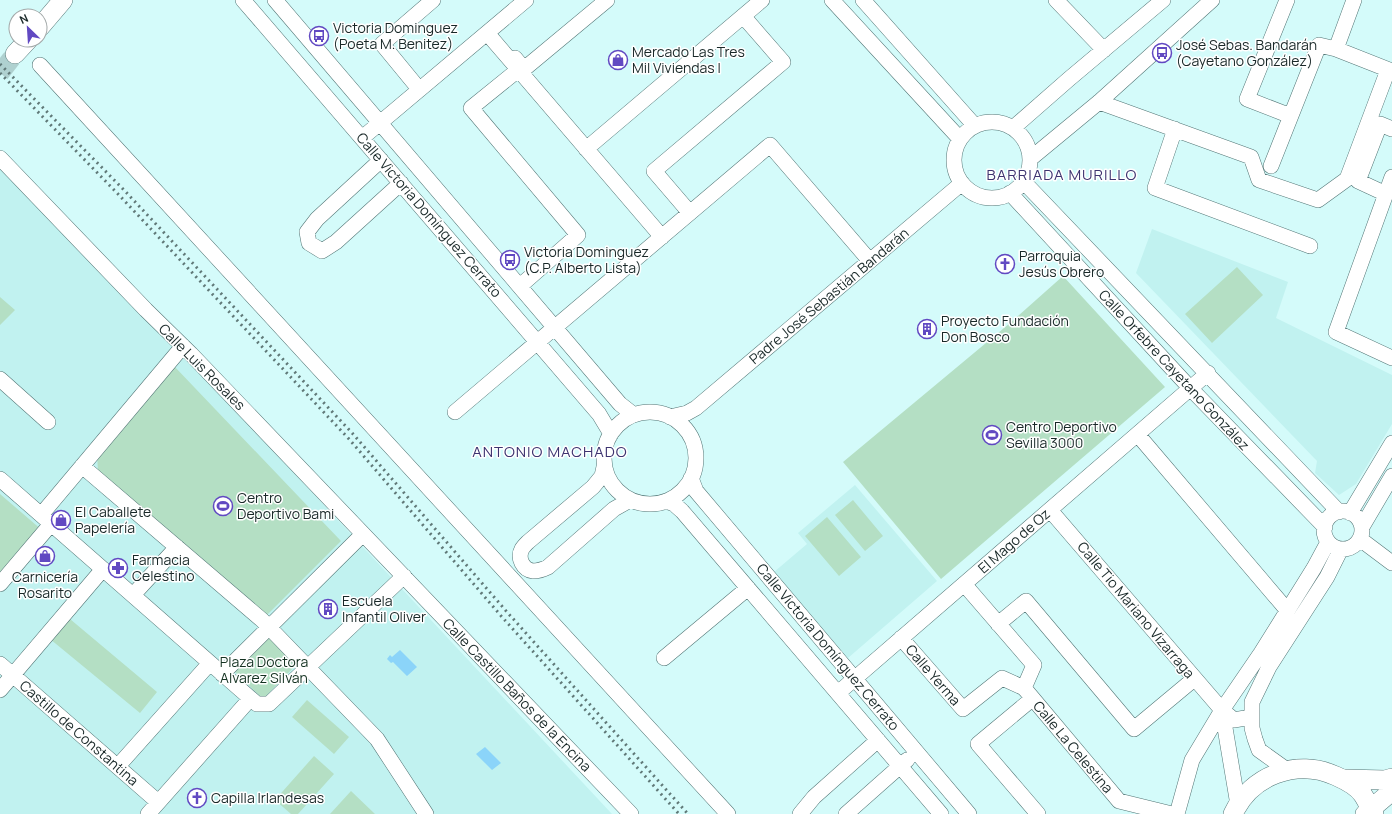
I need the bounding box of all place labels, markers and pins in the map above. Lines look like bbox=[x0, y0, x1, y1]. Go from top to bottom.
place label: Victoria Dominguez (Poeta M. Benitez) bbox=[333, 18, 458, 53]
bus stop icon: Victoria Dominguez (Poeta M. Benitez) bbox=[308, 25, 330, 47]
place label: José Sebas. Bandarán (Cayetano González) bbox=[1176, 35, 1317, 70]
place label: Mercado Las Tres Mil Viviendas I bbox=[632, 42, 745, 77]
bus stop icon: José Sebas. Bandarán (Cayetano González) bbox=[1151, 42, 1173, 64]
shop icon: Mercado Las Tres Mil Viviendas I bbox=[607, 49, 629, 71]
place label: Victoria Dominguez (C.P. Alberto Lista) bbox=[524, 242, 649, 277]
place label: Parroquia Jesús Obrero bbox=[1019, 246, 1104, 281]
bus stop icon: Victoria Dominguez (C.P. Alberto Lista) bbox=[499, 249, 521, 271]
church icon: Parroquia Jesús Obrero bbox=[994, 253, 1016, 275]
place label: Proyecto Fundación Don Bosco bbox=[941, 311, 1069, 346]
building icon: Proyecto Fundación Don Bosco bbox=[916, 318, 938, 340]
place label: Centro Deportivo Sevilla 3000 bbox=[1006, 417, 1117, 452]
sports icon: Centro Deportivo Sevilla 3000 bbox=[981, 424, 1003, 446]
place label: Centro Deportivo Bami bbox=[237, 488, 334, 523]
sports icon: Centro Deportivo Bami bbox=[212, 495, 234, 517]
place label: El Caballete Papelería bbox=[75, 502, 151, 537]
shop icon: El Caballete Papelería bbox=[50, 509, 72, 531]
shop icon: Carnicería Rosarito bbox=[34, 545, 56, 567]
place label: Farmacia Celestino bbox=[132, 550, 194, 585]
pharmacy icon: Farmacia Celestino bbox=[107, 557, 129, 579]
place label: Carnicería Rosarito bbox=[12, 567, 78, 602]
place label: Escuela Infantil Oliver bbox=[342, 591, 426, 626]
building icon: Escuela Infantil Oliver bbox=[317, 598, 339, 620]
church icon: Capilla Irlandesas bbox=[186, 787, 208, 809]
place label: Capilla Irlandesas bbox=[211, 788, 324, 807]

